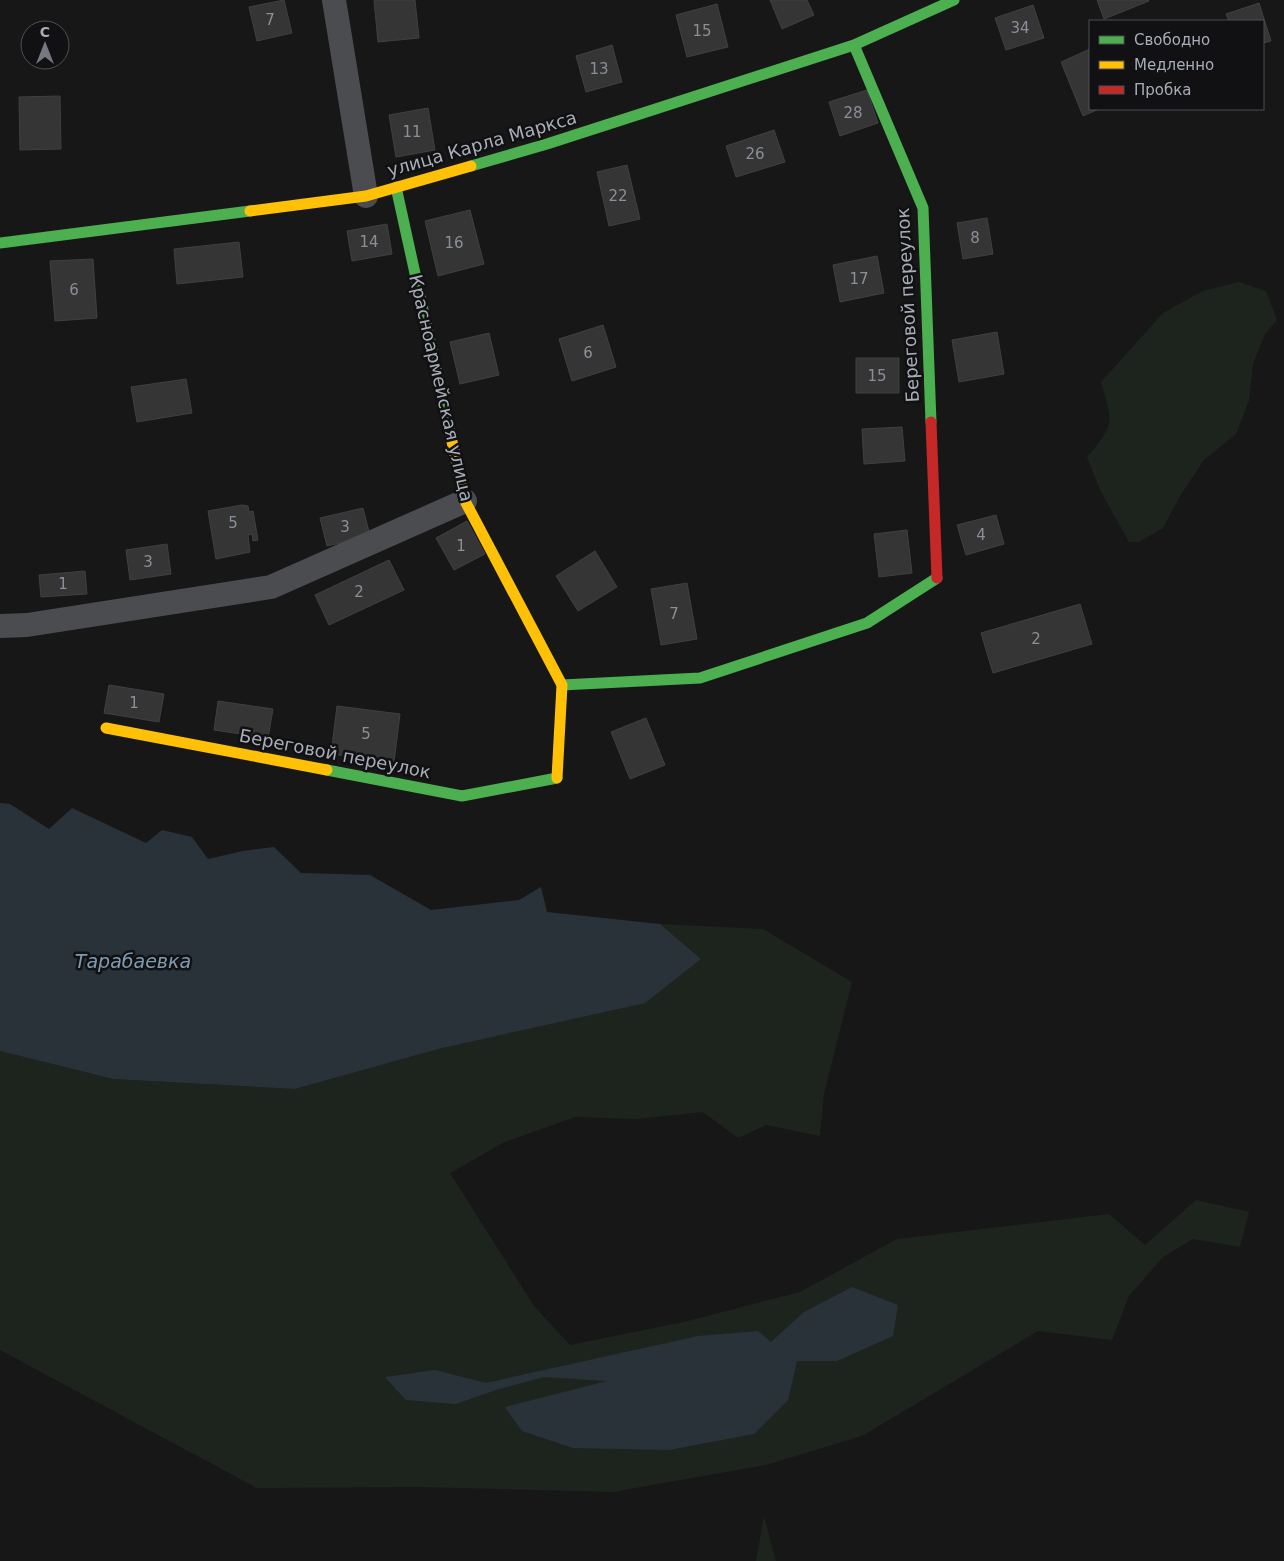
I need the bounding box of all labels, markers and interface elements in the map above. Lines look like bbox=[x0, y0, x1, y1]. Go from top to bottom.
house number: 7 bbox=[265, 11, 275, 29]
house number: 34 bbox=[1010, 19, 1030, 37]
north arrow bbox=[20, 20, 70, 70]
legend bbox=[1089, 20, 1264, 110]
house number: 15 bbox=[692, 22, 712, 40]
text: С bbox=[40, 24, 50, 40]
text: Свободно bbox=[1134, 31, 1210, 49]
text: Медленно bbox=[1134, 56, 1214, 74]
house number: 13 bbox=[589, 60, 609, 78]
text: Пробка bbox=[1134, 81, 1191, 99]
house number: 28 bbox=[843, 104, 863, 122]
street label: улица Карла Маркса bbox=[385, 106, 579, 181]
house number: 11 bbox=[402, 123, 422, 141]
house number: 26 bbox=[745, 145, 765, 163]
house number: 22 bbox=[608, 187, 628, 205]
street label: Береговой переулок bbox=[892, 207, 923, 403]
house number: 8 bbox=[970, 229, 980, 247]
house number: 14 bbox=[359, 233, 379, 251]
house number: 16 bbox=[444, 234, 464, 252]
house number: 17 bbox=[849, 270, 869, 288]
street label: Красноармейская улица bbox=[405, 272, 478, 503]
house number: 6 bbox=[69, 281, 79, 299]
house number: 6 bbox=[583, 344, 593, 362]
house number: 15 bbox=[867, 367, 887, 385]
house number: 5 bbox=[228, 514, 238, 532]
house number: 3 bbox=[340, 518, 350, 536]
house number: 4 bbox=[976, 526, 986, 544]
house number: 1 bbox=[456, 537, 466, 555]
house number: 3 bbox=[143, 553, 153, 571]
house number: 1 bbox=[58, 575, 68, 593]
house number: 2 bbox=[354, 583, 364, 601]
house number: 7 bbox=[669, 605, 679, 623]
house number: 2 bbox=[1031, 630, 1041, 648]
house number: 1 bbox=[129, 694, 139, 712]
street label: Береговой переулок bbox=[237, 725, 433, 782]
house number: 5 bbox=[361, 725, 371, 743]
water label: Тарабаевка bbox=[75, 950, 191, 972]

